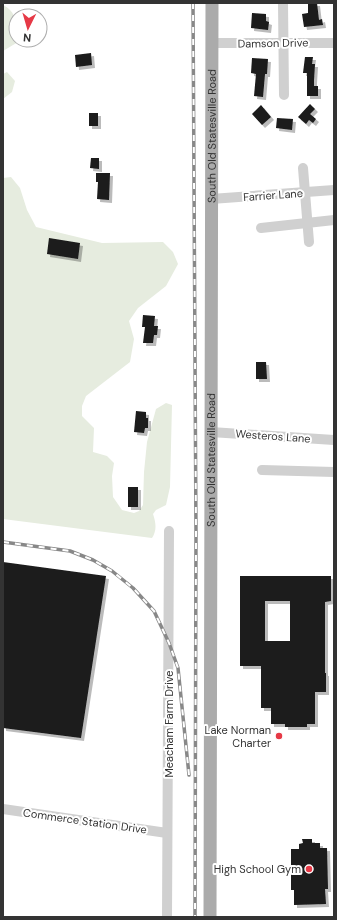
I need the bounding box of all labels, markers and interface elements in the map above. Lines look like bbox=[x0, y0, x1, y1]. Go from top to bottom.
north arrow bbox=[8, 8, 48, 48]
text: N bbox=[23, 31, 32, 45]
street label: Damson Drive bbox=[238, 35, 308, 51]
street label: South Old Statesville Road bbox=[205, 69, 219, 203]
street label: Farrier Lane bbox=[243, 186, 303, 204]
street label: South Old Statesville Road bbox=[204, 393, 218, 527]
street label: Westeros Lane bbox=[235, 426, 311, 446]
street label: Meacham Farm Drive bbox=[162, 670, 176, 778]
place label: Lake Norman Charter bbox=[205, 723, 271, 750]
marker: Lake Norman Charter bbox=[274, 731, 284, 741]
street label: Commerce Station Drive bbox=[22, 805, 148, 837]
place label: High School Gym bbox=[214, 862, 301, 876]
marker: High School Gym bbox=[304, 864, 314, 874]

